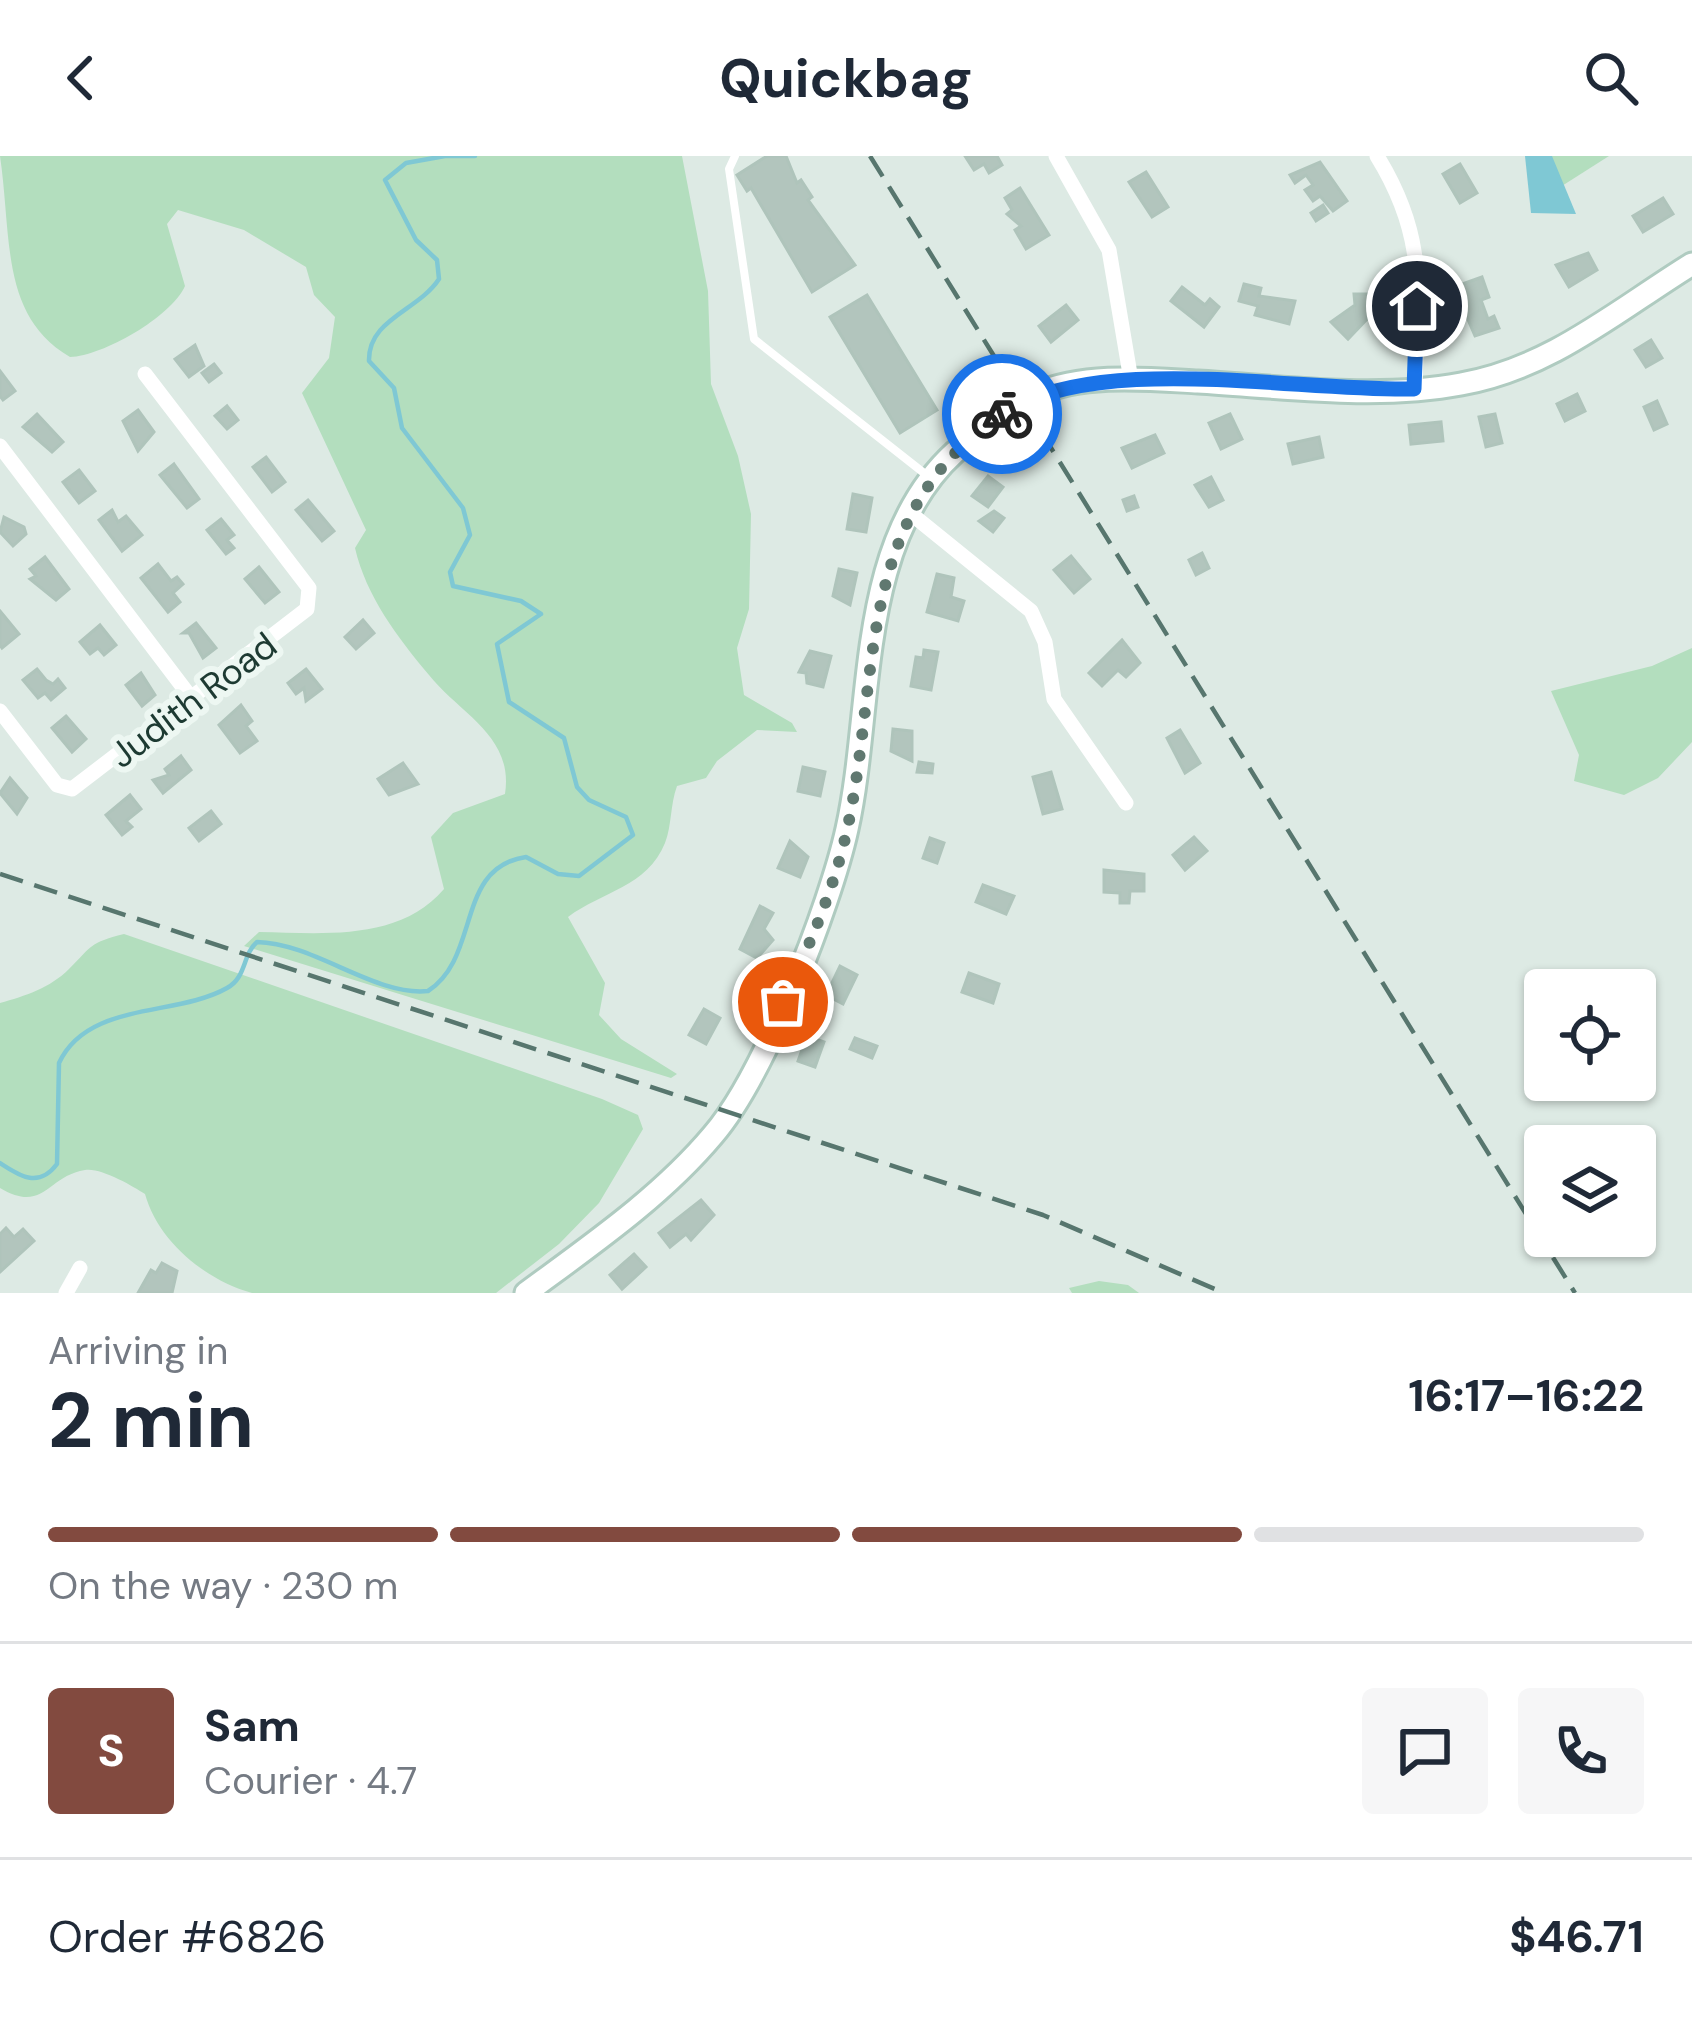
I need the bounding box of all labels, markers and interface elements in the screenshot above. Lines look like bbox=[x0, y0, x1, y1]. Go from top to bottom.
text: Quickbag bbox=[719, 43, 973, 114]
icon: back bbox=[48, 45, 114, 111]
icon: search bbox=[1578, 45, 1644, 111]
pin bbox=[1366, 255, 1468, 357]
icon: home bbox=[1384, 273, 1450, 339]
courier bbox=[942, 354, 1062, 474]
icon: bike bbox=[969, 381, 1035, 447]
street label: Judith Road bbox=[100, 622, 286, 778]
pin bbox=[732, 951, 834, 1053]
icon: bag bbox=[750, 969, 816, 1035]
map controls bbox=[1524, 969, 1656, 1257]
button: locate bbox=[1524, 969, 1656, 1101]
button: layers bbox=[1524, 1125, 1656, 1257]
text: Arriving in bbox=[48, 1325, 228, 1376]
text: 16:17–16:22 bbox=[1408, 1366, 1644, 1425]
text: 2 min bbox=[48, 1370, 254, 1471]
text: On the way · 230 m bbox=[48, 1560, 398, 1611]
button: chat bbox=[1362, 1688, 1488, 1814]
button: phone bbox=[1518, 1688, 1644, 1814]
text: Sam bbox=[204, 1696, 300, 1755]
text: S bbox=[97, 1721, 125, 1780]
text: Courier · 4.7 bbox=[204, 1755, 417, 1806]
text: Order #6826 bbox=[48, 1907, 326, 1966]
text: $46.71 bbox=[1509, 1907, 1644, 1966]

